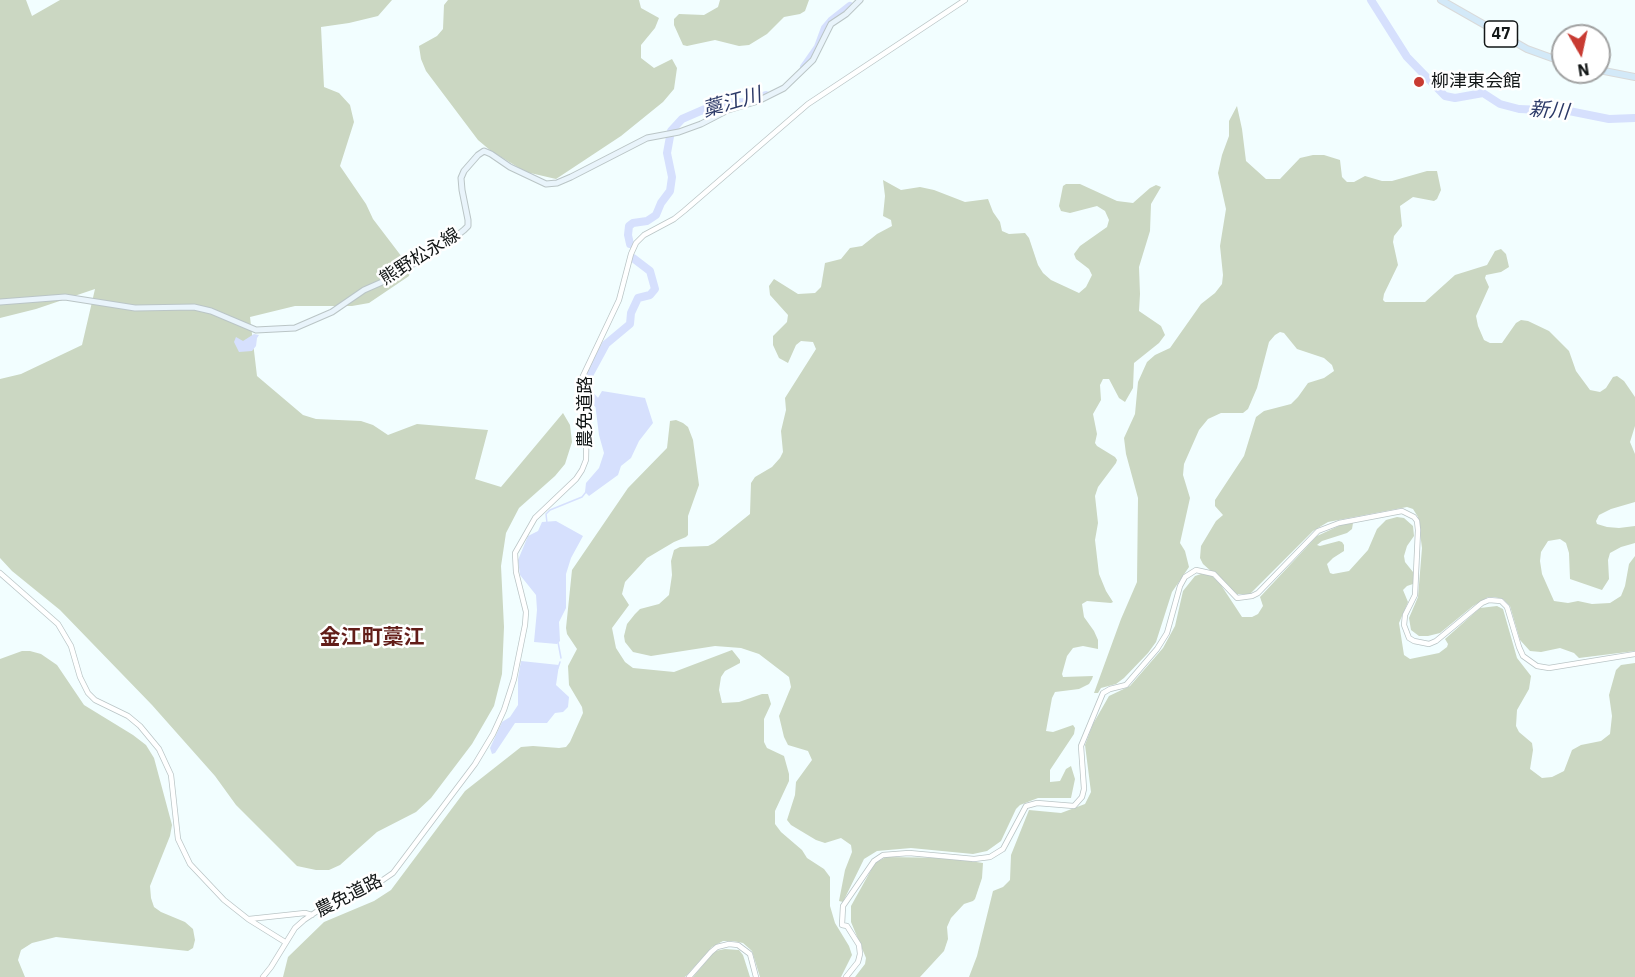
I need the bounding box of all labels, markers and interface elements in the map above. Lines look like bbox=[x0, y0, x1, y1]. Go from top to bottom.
road number: 47 bbox=[1484, 21, 1518, 47]
north arrow bbox=[1551, 24, 1611, 84]
text: N bbox=[1576, 59, 1591, 81]
place label: 柳津東会館 bbox=[1431, 71, 1521, 93]
marker: 柳津東会館 bbox=[1412, 75, 1426, 89]
water label: 藁江川 bbox=[700, 83, 764, 123]
water label: 新川 bbox=[1528, 97, 1570, 125]
street label: 熊野松永線 bbox=[376, 224, 464, 290]
street label: 農免道路 bbox=[575, 376, 597, 448]
district label: 金江町藁江 bbox=[320, 625, 424, 651]
street label: 農免道路 bbox=[312, 870, 386, 922]

